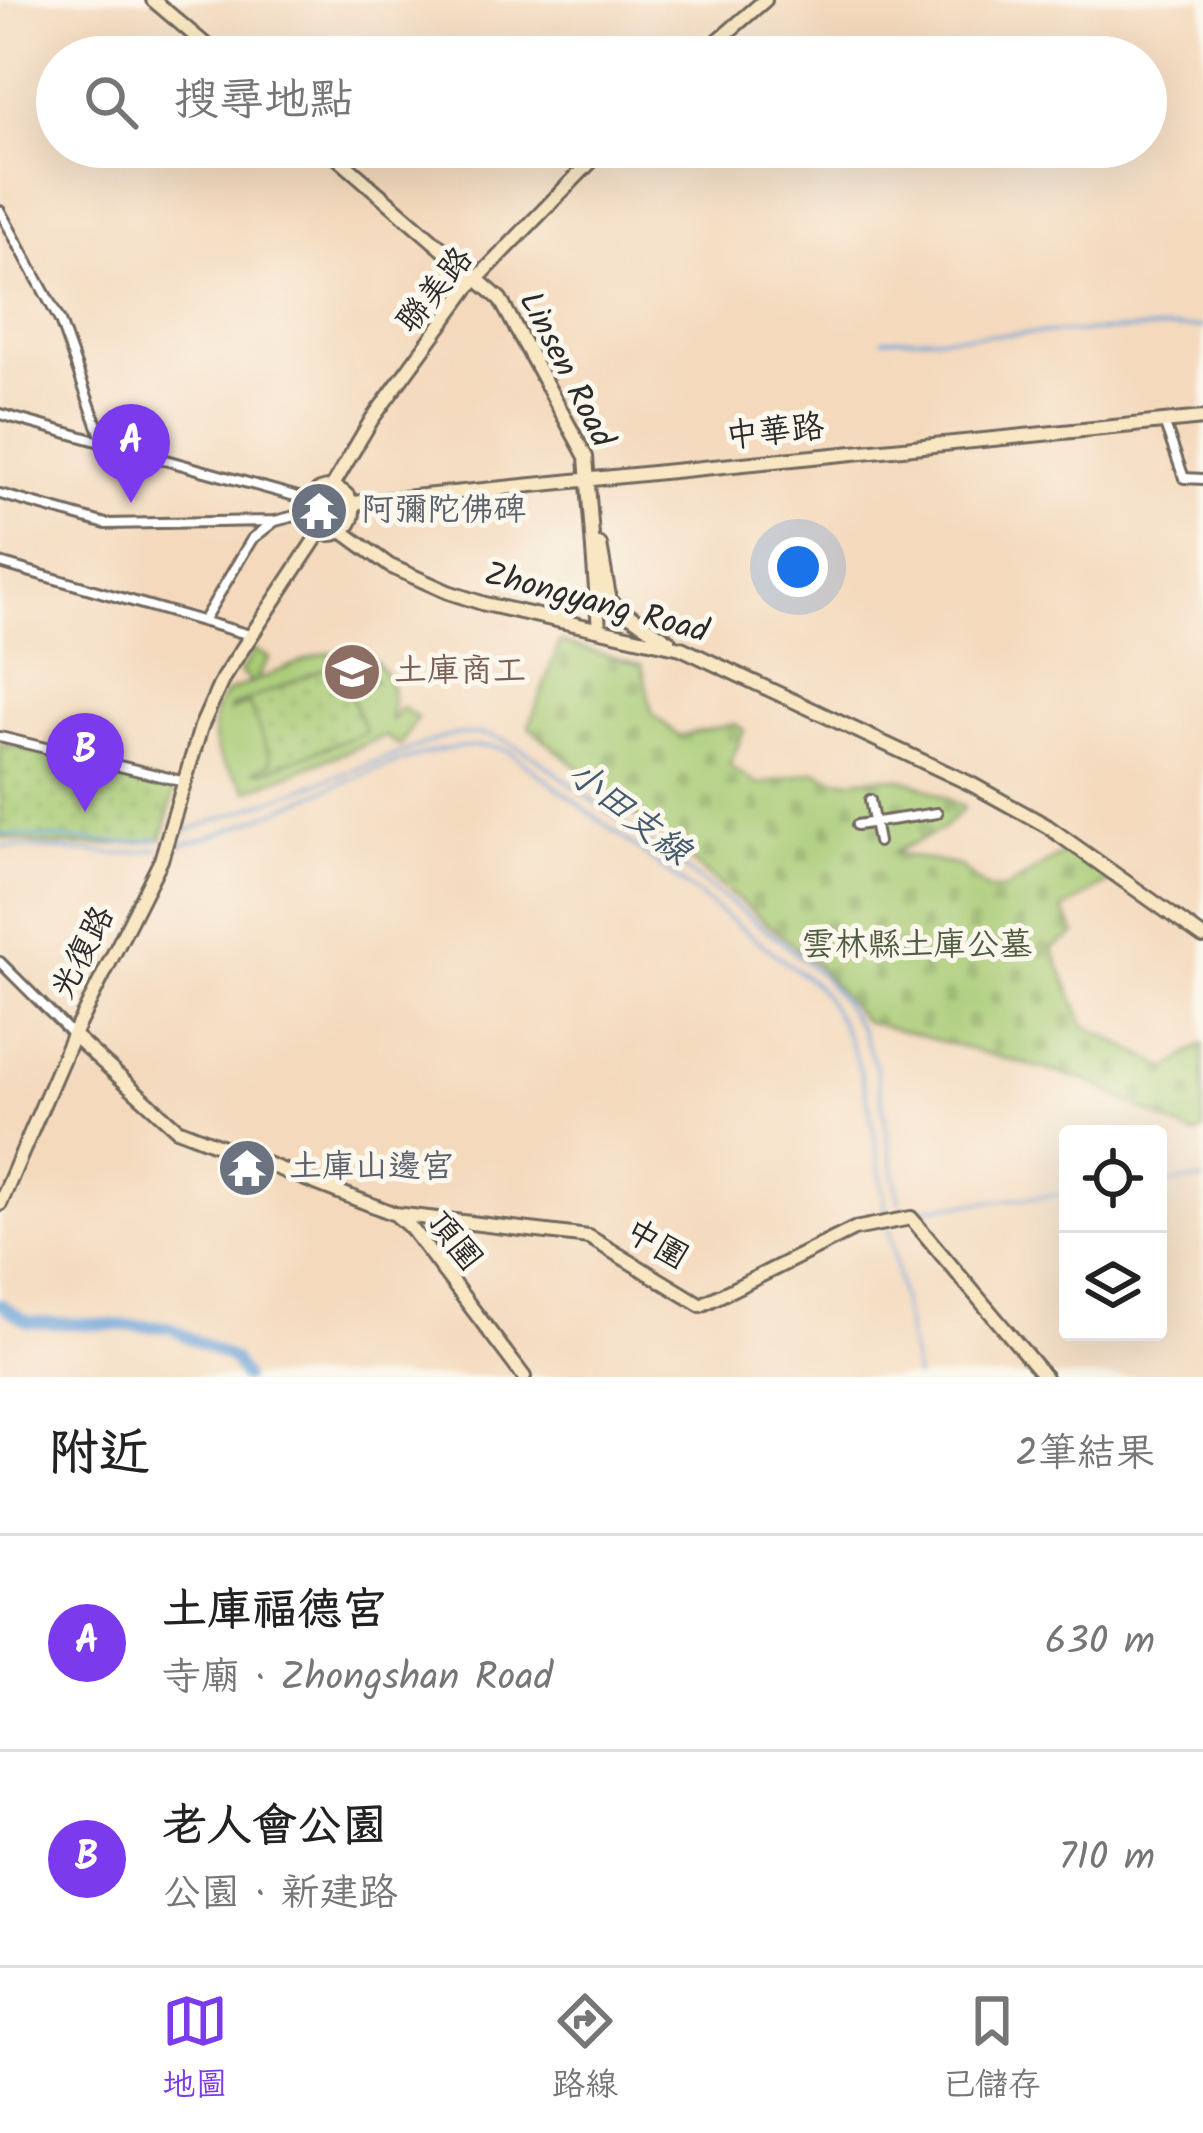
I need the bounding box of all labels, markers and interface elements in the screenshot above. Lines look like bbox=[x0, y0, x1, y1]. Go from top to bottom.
search box bbox=[36, 36, 1167, 168]
text: 搜尋地點 bbox=[174, 66, 354, 138]
icon: search bbox=[78, 69, 144, 135]
street label: 聯美路 bbox=[384, 236, 488, 346]
street label: Linsen Road bbox=[503, 283, 628, 459]
street label: 中華路 bbox=[723, 401, 827, 465]
pin: A bbox=[92, 404, 170, 503]
temple icon: 阿彌陀佛碑 bbox=[288, 480, 350, 542]
place label: 阿彌陀佛碑 bbox=[361, 485, 526, 538]
your location bbox=[768, 537, 828, 597]
street label: Zhongyang Road bbox=[478, 549, 715, 660]
school or university icon: 土庫商工 bbox=[321, 641, 383, 703]
place label: 土庫商工 bbox=[394, 646, 526, 699]
pin: B bbox=[46, 713, 124, 812]
water label: 小田支線 bbox=[554, 747, 704, 882]
street label: 光復路 bbox=[38, 897, 130, 1009]
park label: 雲林縣土庫公墓 bbox=[802, 920, 1033, 973]
map controls bbox=[1059, 1125, 1167, 1341]
button: locate bbox=[1059, 1125, 1167, 1233]
temple icon: 土庫山邊宮 bbox=[216, 1137, 278, 1199]
place label: 土庫山邊宮 bbox=[289, 1142, 454, 1195]
street label: 頂圍 bbox=[412, 1200, 494, 1284]
street label: 中圍 bbox=[614, 1206, 698, 1286]
button: layers bbox=[1059, 1233, 1167, 1341]
text: 附近 bbox=[48, 1415, 150, 1496]
text: 2筆結果 bbox=[1015, 1424, 1155, 1486]
text: 土庫福德宮 bbox=[162, 1576, 387, 1648]
text: A bbox=[75, 1612, 99, 1674]
text: 630 m bbox=[1045, 1612, 1155, 1674]
text: 寺廟 · Zhongshan Road bbox=[162, 1648, 553, 1710]
text: 老人會公園 bbox=[162, 1792, 387, 1864]
text: B bbox=[75, 1828, 99, 1890]
text: 710 m bbox=[1059, 1828, 1155, 1890]
text: 公園 · 新建路 bbox=[162, 1864, 398, 1926]
tab: 地圖 bbox=[162, 1988, 228, 2113]
tab: 路線 bbox=[552, 1988, 618, 2113]
tab: 已儲存 bbox=[942, 1988, 1041, 2113]

